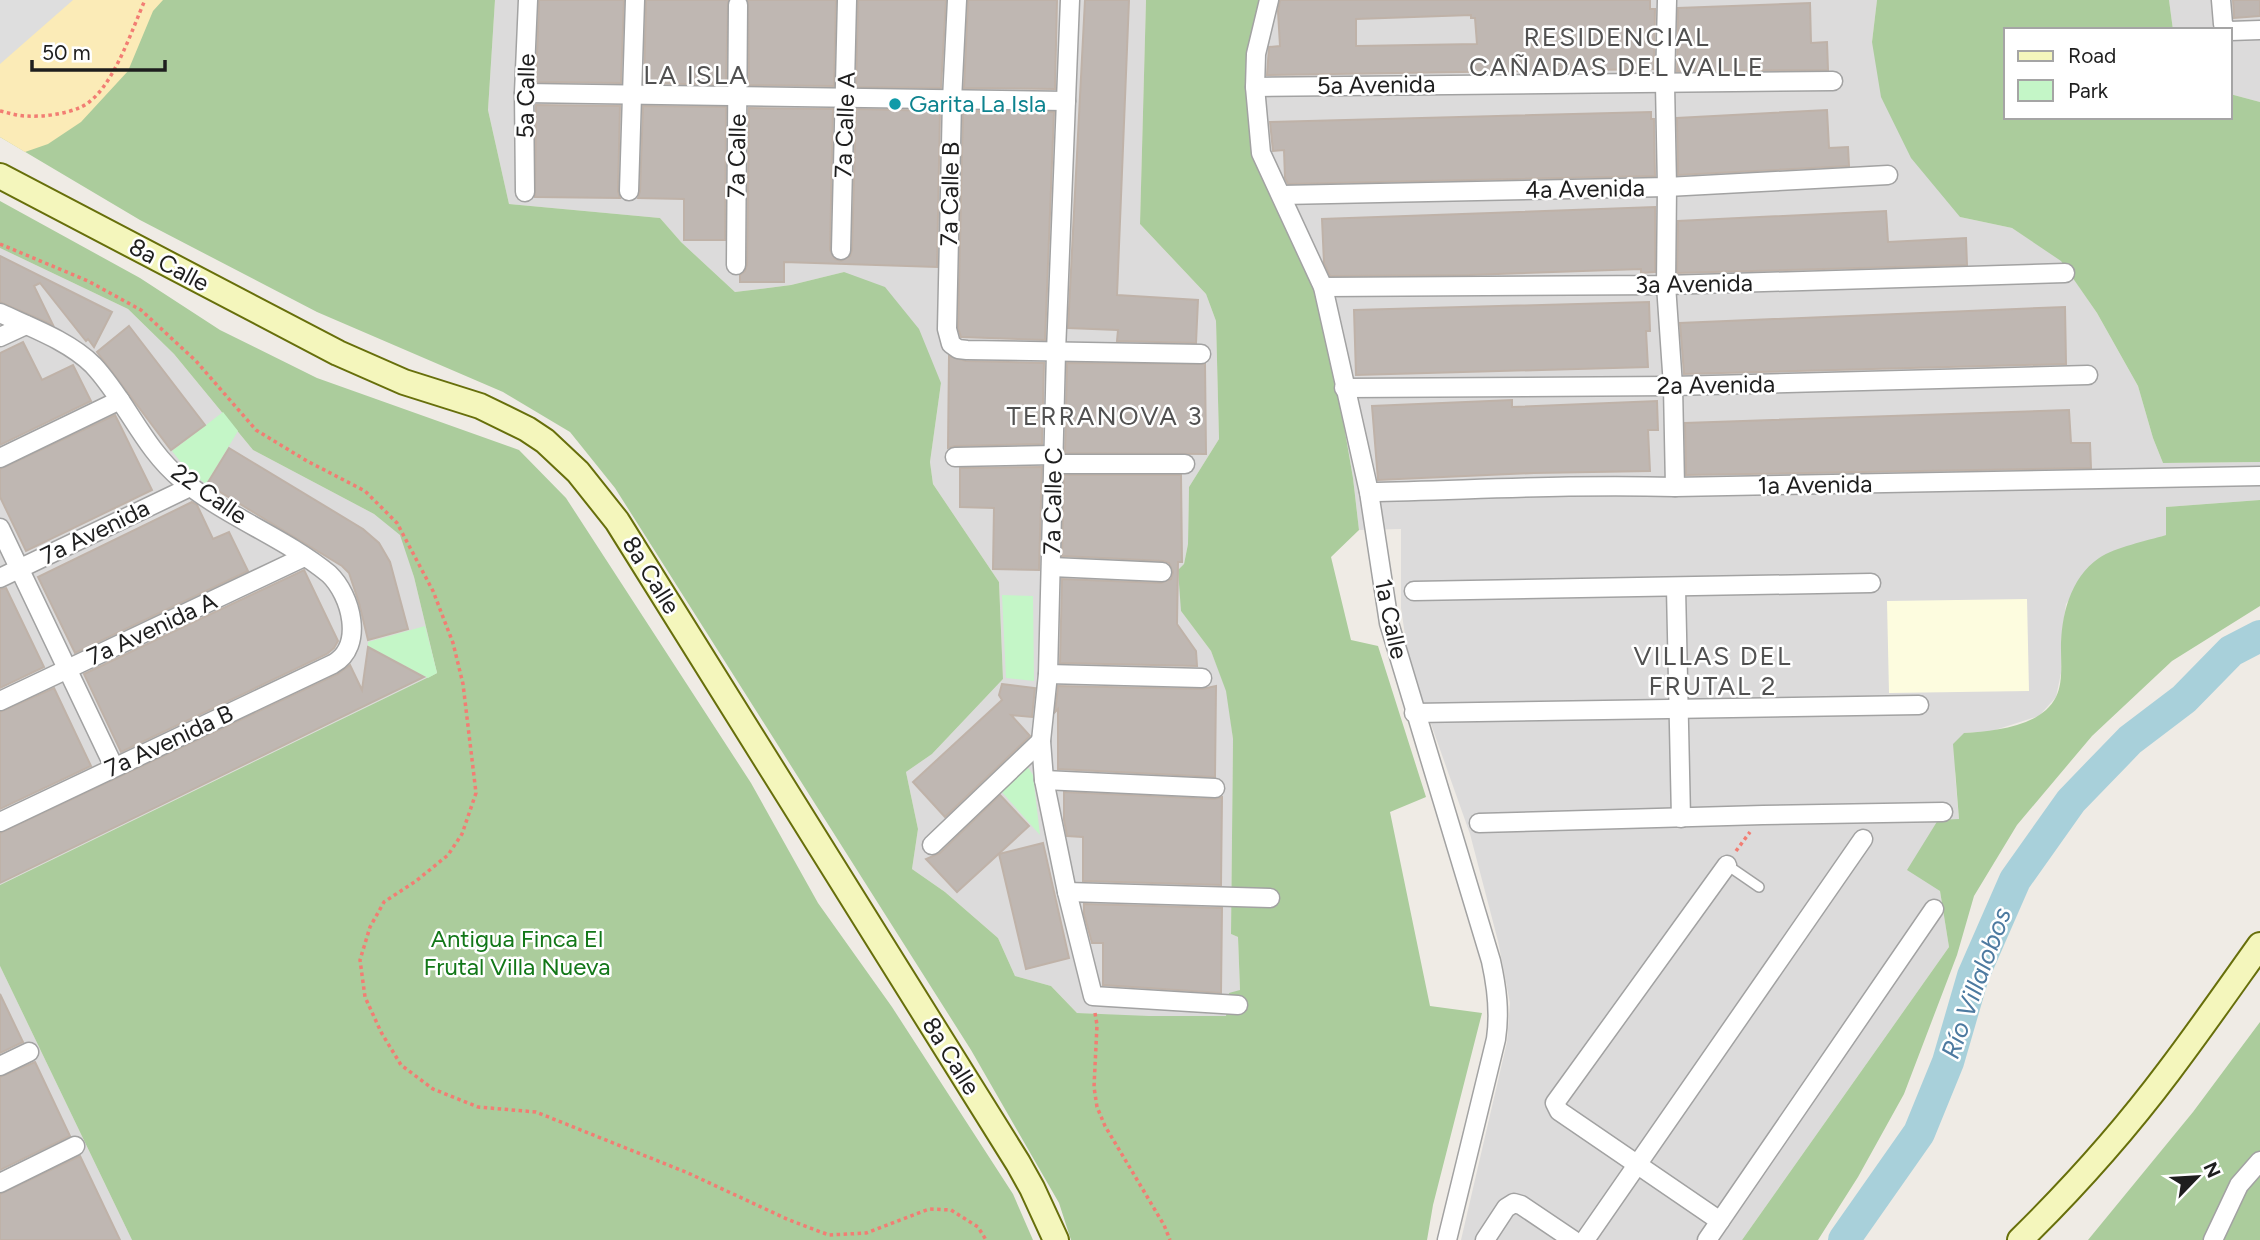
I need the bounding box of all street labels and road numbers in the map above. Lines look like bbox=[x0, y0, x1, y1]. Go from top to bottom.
street label: 5a Calle bbox=[510, 53, 541, 139]
street label: 5a Avenida bbox=[1316, 69, 1435, 100]
street label: 7a Calle A bbox=[828, 71, 861, 179]
street label: 7a Calle bbox=[721, 114, 752, 198]
street label: 7a Calle B bbox=[934, 141, 965, 247]
street label: 4a Avenida bbox=[1525, 173, 1645, 204]
street label: 8a Calle bbox=[124, 232, 214, 298]
street label: 3a Avenida bbox=[1635, 268, 1753, 299]
street label: 2a Avenida bbox=[1657, 369, 1775, 400]
street label: 7a Calle C bbox=[1037, 447, 1068, 555]
street label: 22 Calle bbox=[166, 457, 253, 530]
street label: 1a Avenida bbox=[1757, 469, 1873, 500]
street label: 7a Avenida bbox=[36, 493, 154, 570]
street label: 8a Calle bbox=[616, 531, 687, 619]
street label: 1a Calle bbox=[1369, 576, 1414, 662]
street label: 7a Avenida A bbox=[82, 586, 222, 671]
street label: 7a Avenida B bbox=[100, 698, 238, 783]
street label: 8a Calle bbox=[916, 1012, 987, 1100]

